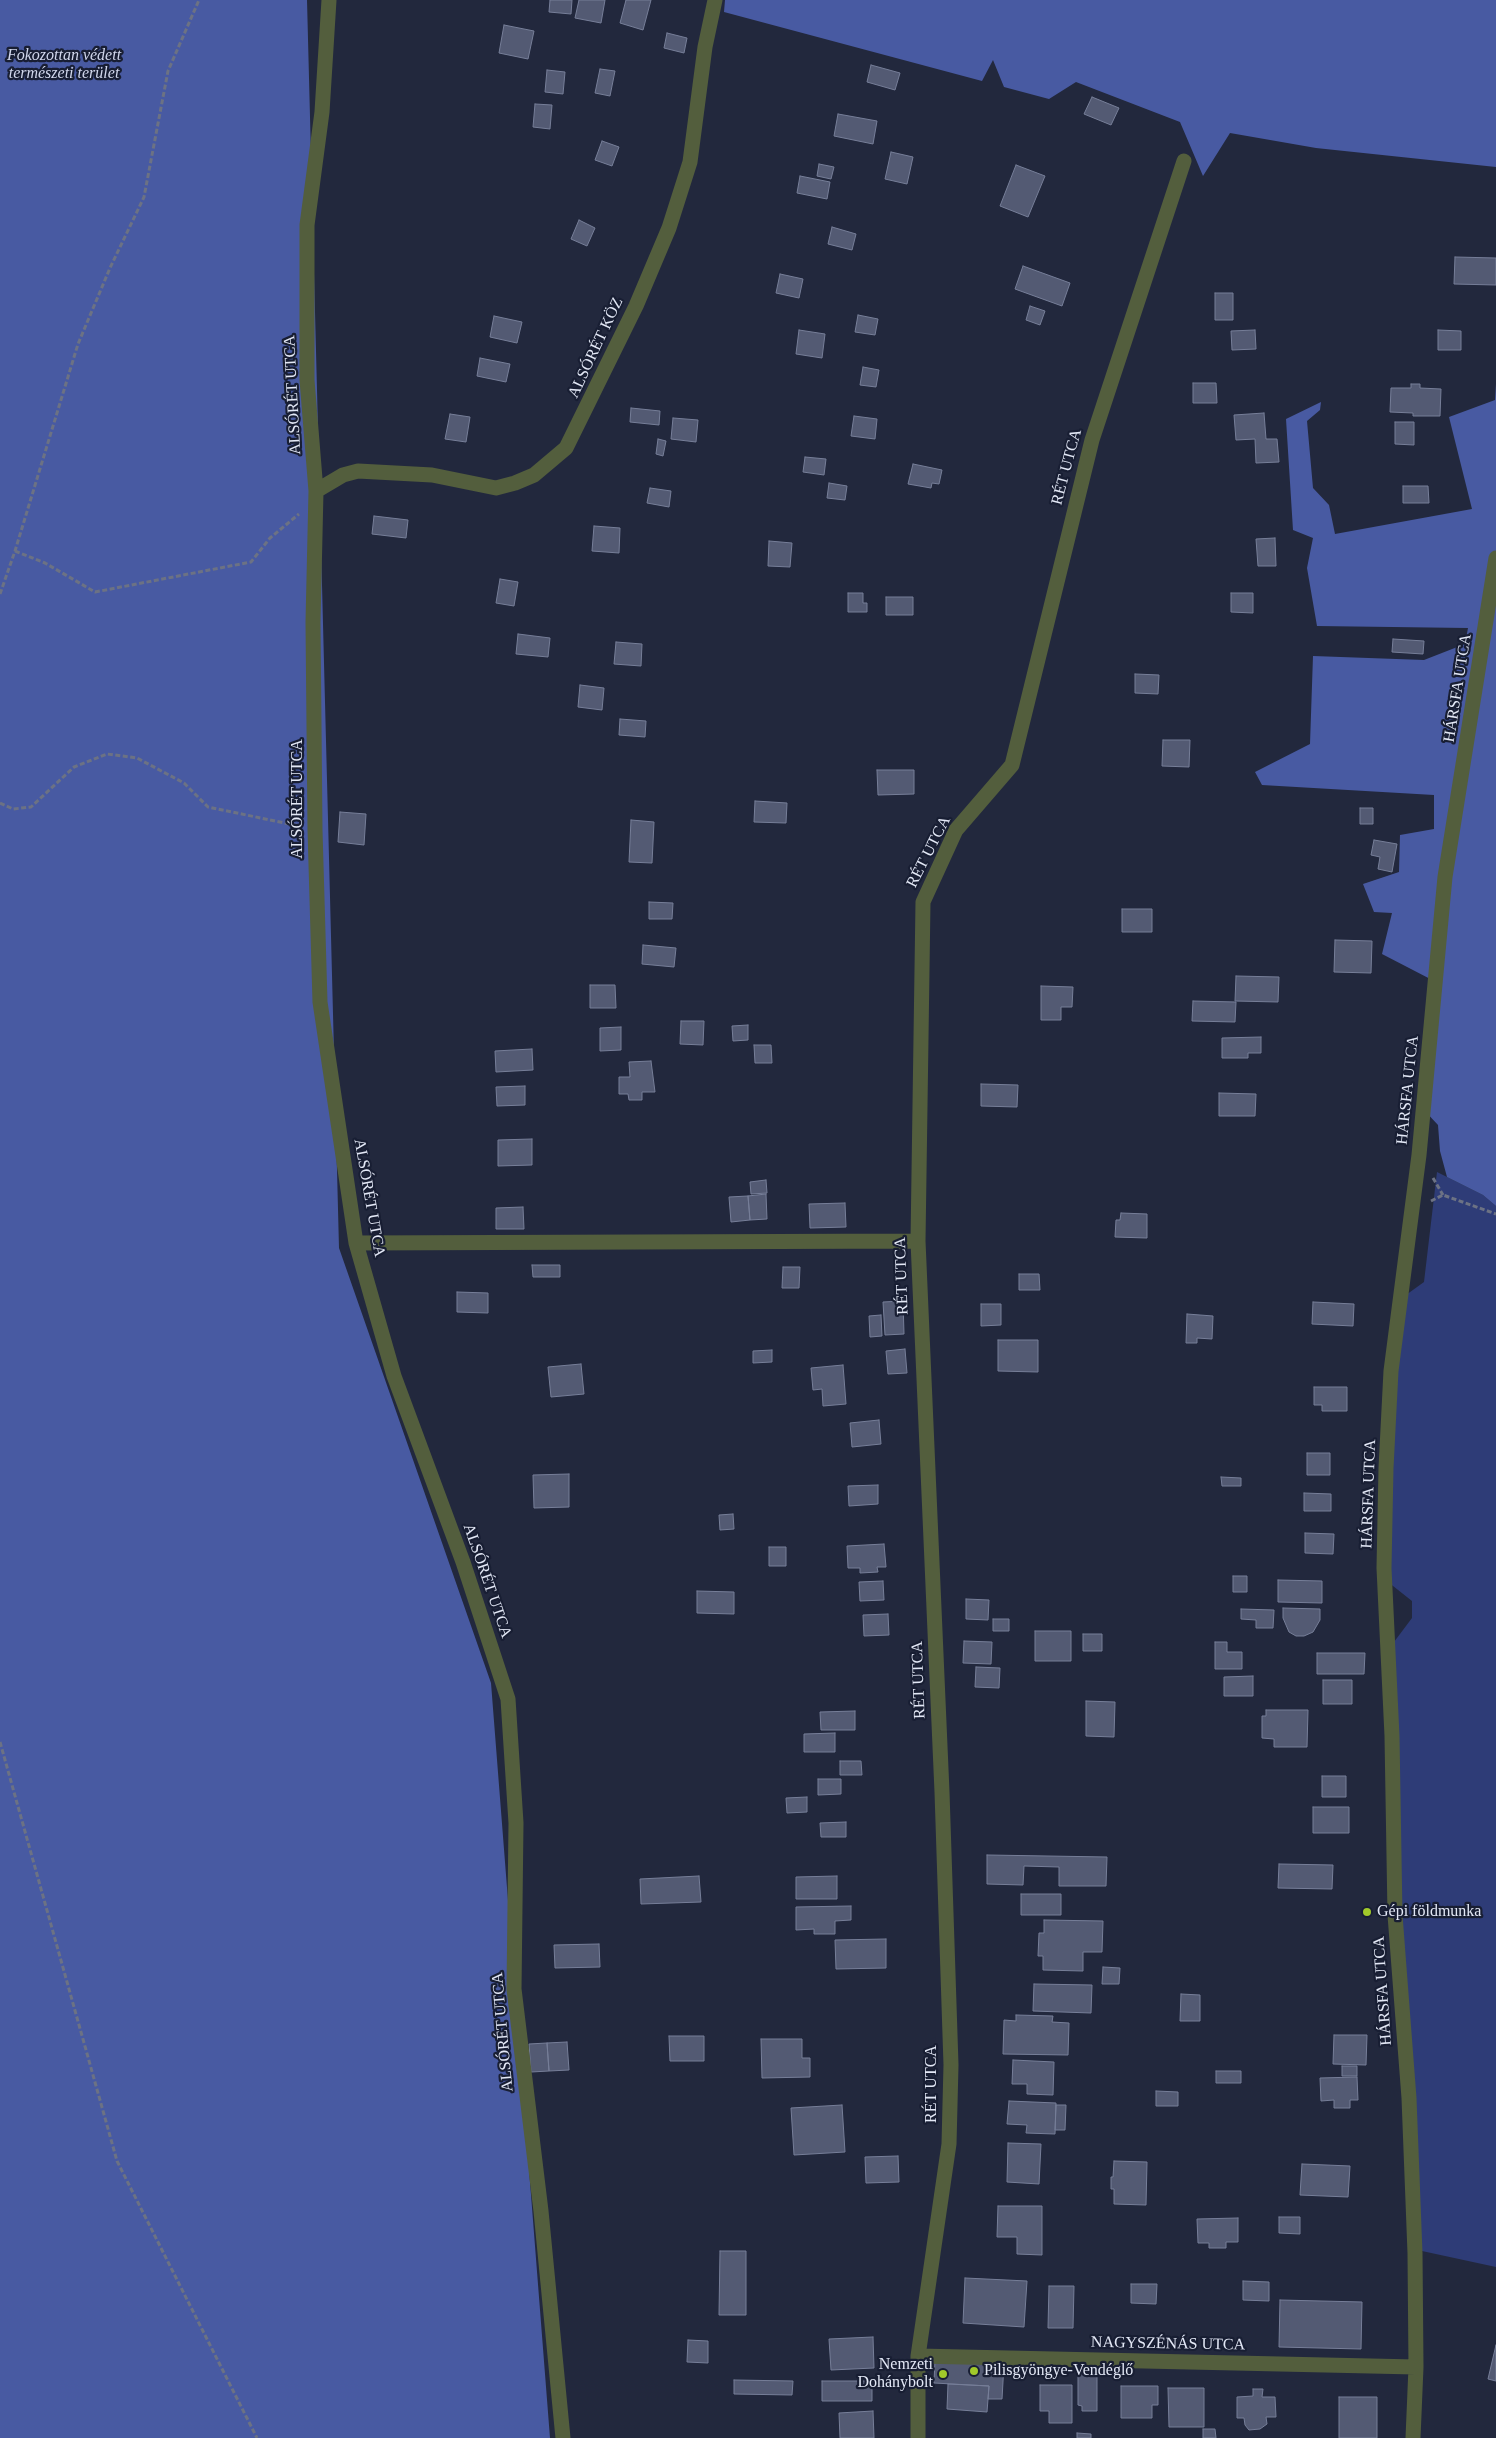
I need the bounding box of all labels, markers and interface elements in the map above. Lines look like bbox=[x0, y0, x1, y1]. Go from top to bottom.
park label: Fokozottan védett természeti terület bbox=[7, 46, 121, 84]
street label: ALSÓRÉT KÖZ bbox=[564, 295, 628, 401]
street label: ALSÓRÉT UTCA bbox=[280, 335, 306, 455]
street label: RÉT UTCA bbox=[1048, 427, 1086, 507]
street label: HÁRSFA UTCA bbox=[1440, 632, 1476, 744]
street label: ALSÓRÉT UTCA bbox=[288, 739, 308, 859]
street label: RÉT UTCA bbox=[903, 813, 955, 891]
street label: HÁRSFA UTCA bbox=[1393, 1035, 1423, 1145]
street label: ALSÓRÉT UTCA bbox=[349, 1137, 389, 1259]
street label: RÉT UTCA bbox=[891, 1237, 913, 1315]
street label: HÁRSFA UTCA bbox=[1357, 1439, 1381, 1549]
street label: ALSÓRÉT UTCA bbox=[458, 1521, 516, 1641]
street label: RÉT UTCA bbox=[908, 1641, 930, 1719]
place label: Gépi földmunka bbox=[1377, 1902, 1481, 1922]
marker: Gépi földmunka bbox=[1361, 1906, 1373, 1918]
street label: HÁRSFA UTCA bbox=[1370, 1936, 1396, 2046]
street label: ALSÓRÉT UTCA bbox=[488, 1972, 518, 2092]
street label: RÉT UTCA bbox=[922, 2045, 942, 2123]
street label: NAGYSZÉNÁS UTCA bbox=[1091, 2333, 1245, 2355]
place label: Nemzeti Dohánybolt bbox=[857, 2355, 933, 2393]
place label: Pilisgyöngye-Vendéglő bbox=[984, 2361, 1133, 2381]
marker: Pilisgyöngye-Vendéglő bbox=[968, 2365, 980, 2377]
marker: Nemzeti Dohánybolt bbox=[937, 2368, 949, 2380]

